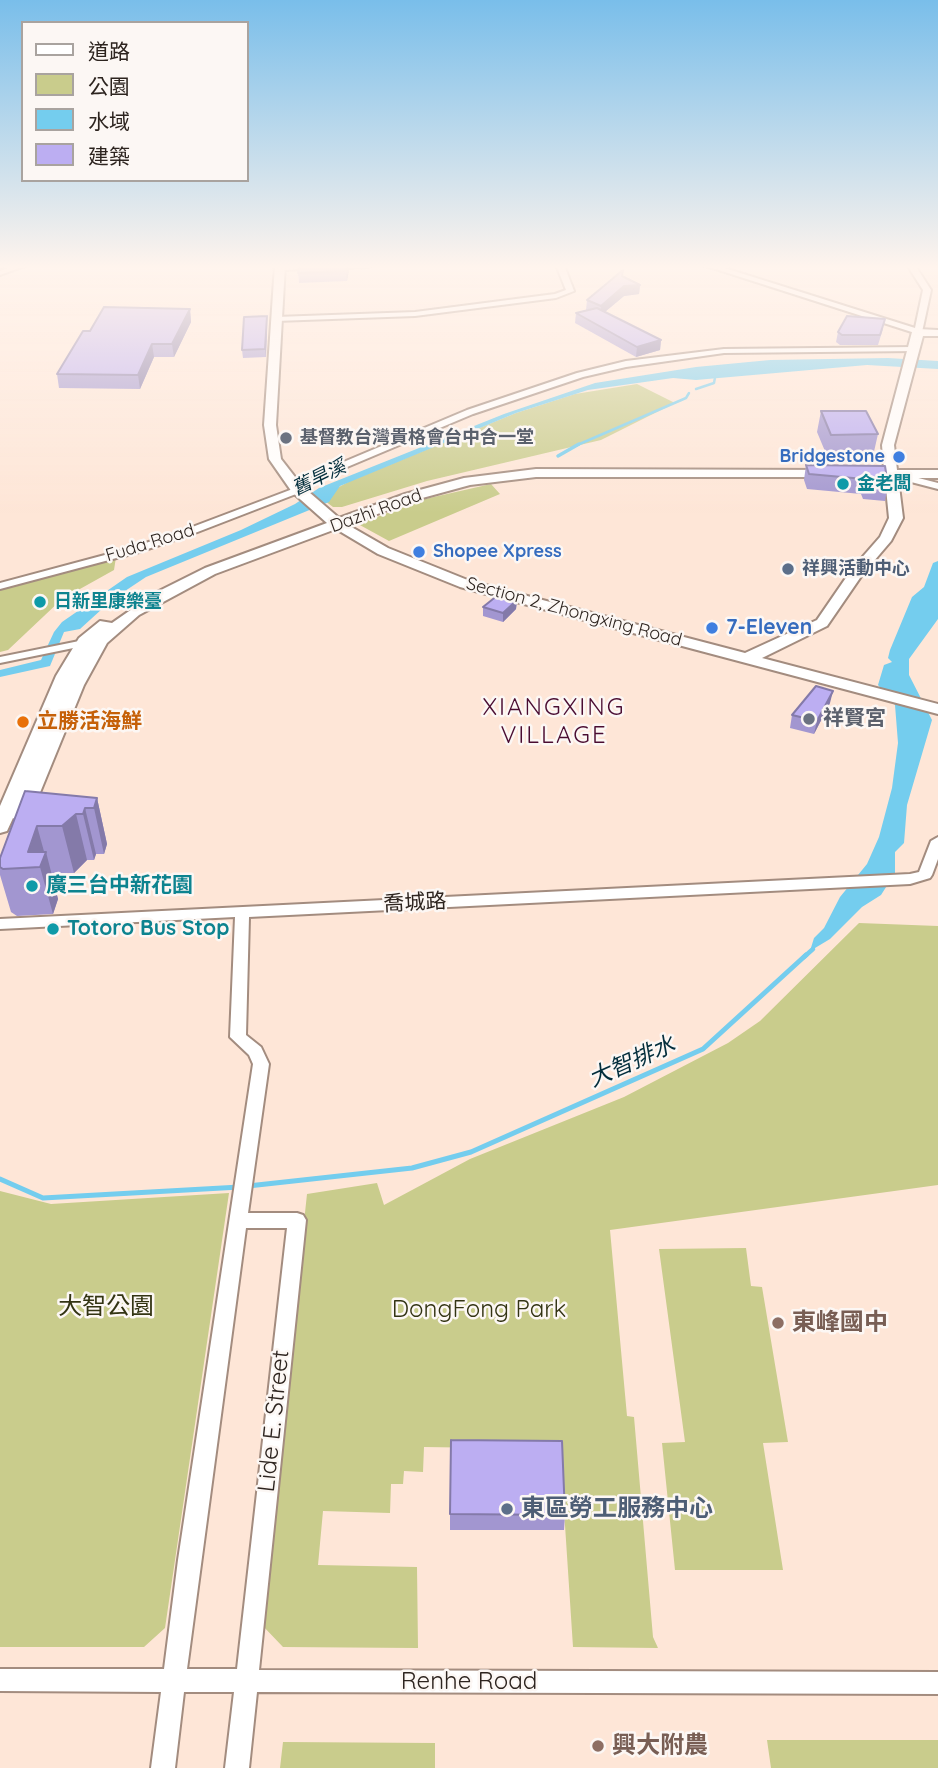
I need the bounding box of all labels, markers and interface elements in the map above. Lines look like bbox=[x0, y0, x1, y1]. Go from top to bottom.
legend bbox=[21, 21, 248, 182]
text: 道路 bbox=[88, 38, 130, 64]
text: 公園 bbox=[88, 73, 130, 99]
text: 水域 bbox=[88, 108, 130, 134]
text: 建築 bbox=[88, 143, 130, 169]
place label: 基督教台灣貴格會台中合一堂 bbox=[300, 427, 534, 449]
marker: 基督教台灣貴格會台中合一堂 bbox=[278, 430, 294, 446]
place label: Bridgestone bbox=[780, 446, 885, 468]
marker: Bridgestone bbox=[891, 449, 907, 465]
water label: 舊旱溪 bbox=[288, 455, 350, 501]
place label: 金老闆 bbox=[857, 473, 911, 495]
marker: 金老闆 bbox=[835, 476, 851, 492]
street label: Dazhi Road bbox=[327, 484, 425, 538]
street label: Fuda Road bbox=[103, 519, 197, 567]
place label: Shopee Xpress bbox=[433, 541, 562, 563]
marker: Shopee Xpress bbox=[411, 544, 427, 560]
place label: 祥興活動中心 bbox=[802, 558, 910, 580]
marker: 祥興活動中心 bbox=[780, 561, 796, 577]
street label: Section 2, Zhongxing Road bbox=[464, 573, 684, 651]
place label: 日新里康樂臺 bbox=[54, 591, 162, 613]
marker: 日新里康樂臺 bbox=[32, 594, 48, 610]
place label: 7-Eleven bbox=[726, 615, 812, 641]
marker: 7-Eleven bbox=[704, 620, 720, 636]
district label: XIANGXING VILLAGE bbox=[484, 694, 624, 750]
place label: 祥賢宮 bbox=[823, 706, 886, 732]
place label: 立勝活海鮮 bbox=[37, 709, 142, 735]
marker: 祥賢宮 bbox=[801, 711, 817, 727]
marker: 立勝活海鮮 bbox=[15, 714, 31, 730]
place label: 廣三台中新花園 bbox=[46, 873, 193, 899]
marker: 廣三台中新花園 bbox=[24, 878, 40, 894]
street label: 喬城路 bbox=[383, 889, 447, 917]
place label: Totoro Bus Stop bbox=[67, 916, 229, 942]
marker: Totoro Bus Stop bbox=[45, 921, 61, 937]
water label: 大智排水 bbox=[584, 1031, 680, 1093]
park label: 大智公園 bbox=[58, 1293, 154, 1321]
park label: DongFong Park bbox=[392, 1296, 566, 1324]
place label: 東峰國中 bbox=[792, 1309, 888, 1337]
marker: 東峰國中 bbox=[770, 1315, 786, 1331]
street label: Lide E. Street bbox=[252, 1349, 296, 1493]
place label: 東區勞工服務中心 bbox=[521, 1495, 713, 1523]
marker: 東區勞工服務中心 bbox=[499, 1501, 515, 1517]
street label: Renhe Road bbox=[401, 1668, 537, 1696]
place label: 興大附農 bbox=[612, 1732, 708, 1760]
marker: 興大附農 bbox=[590, 1738, 606, 1754]

